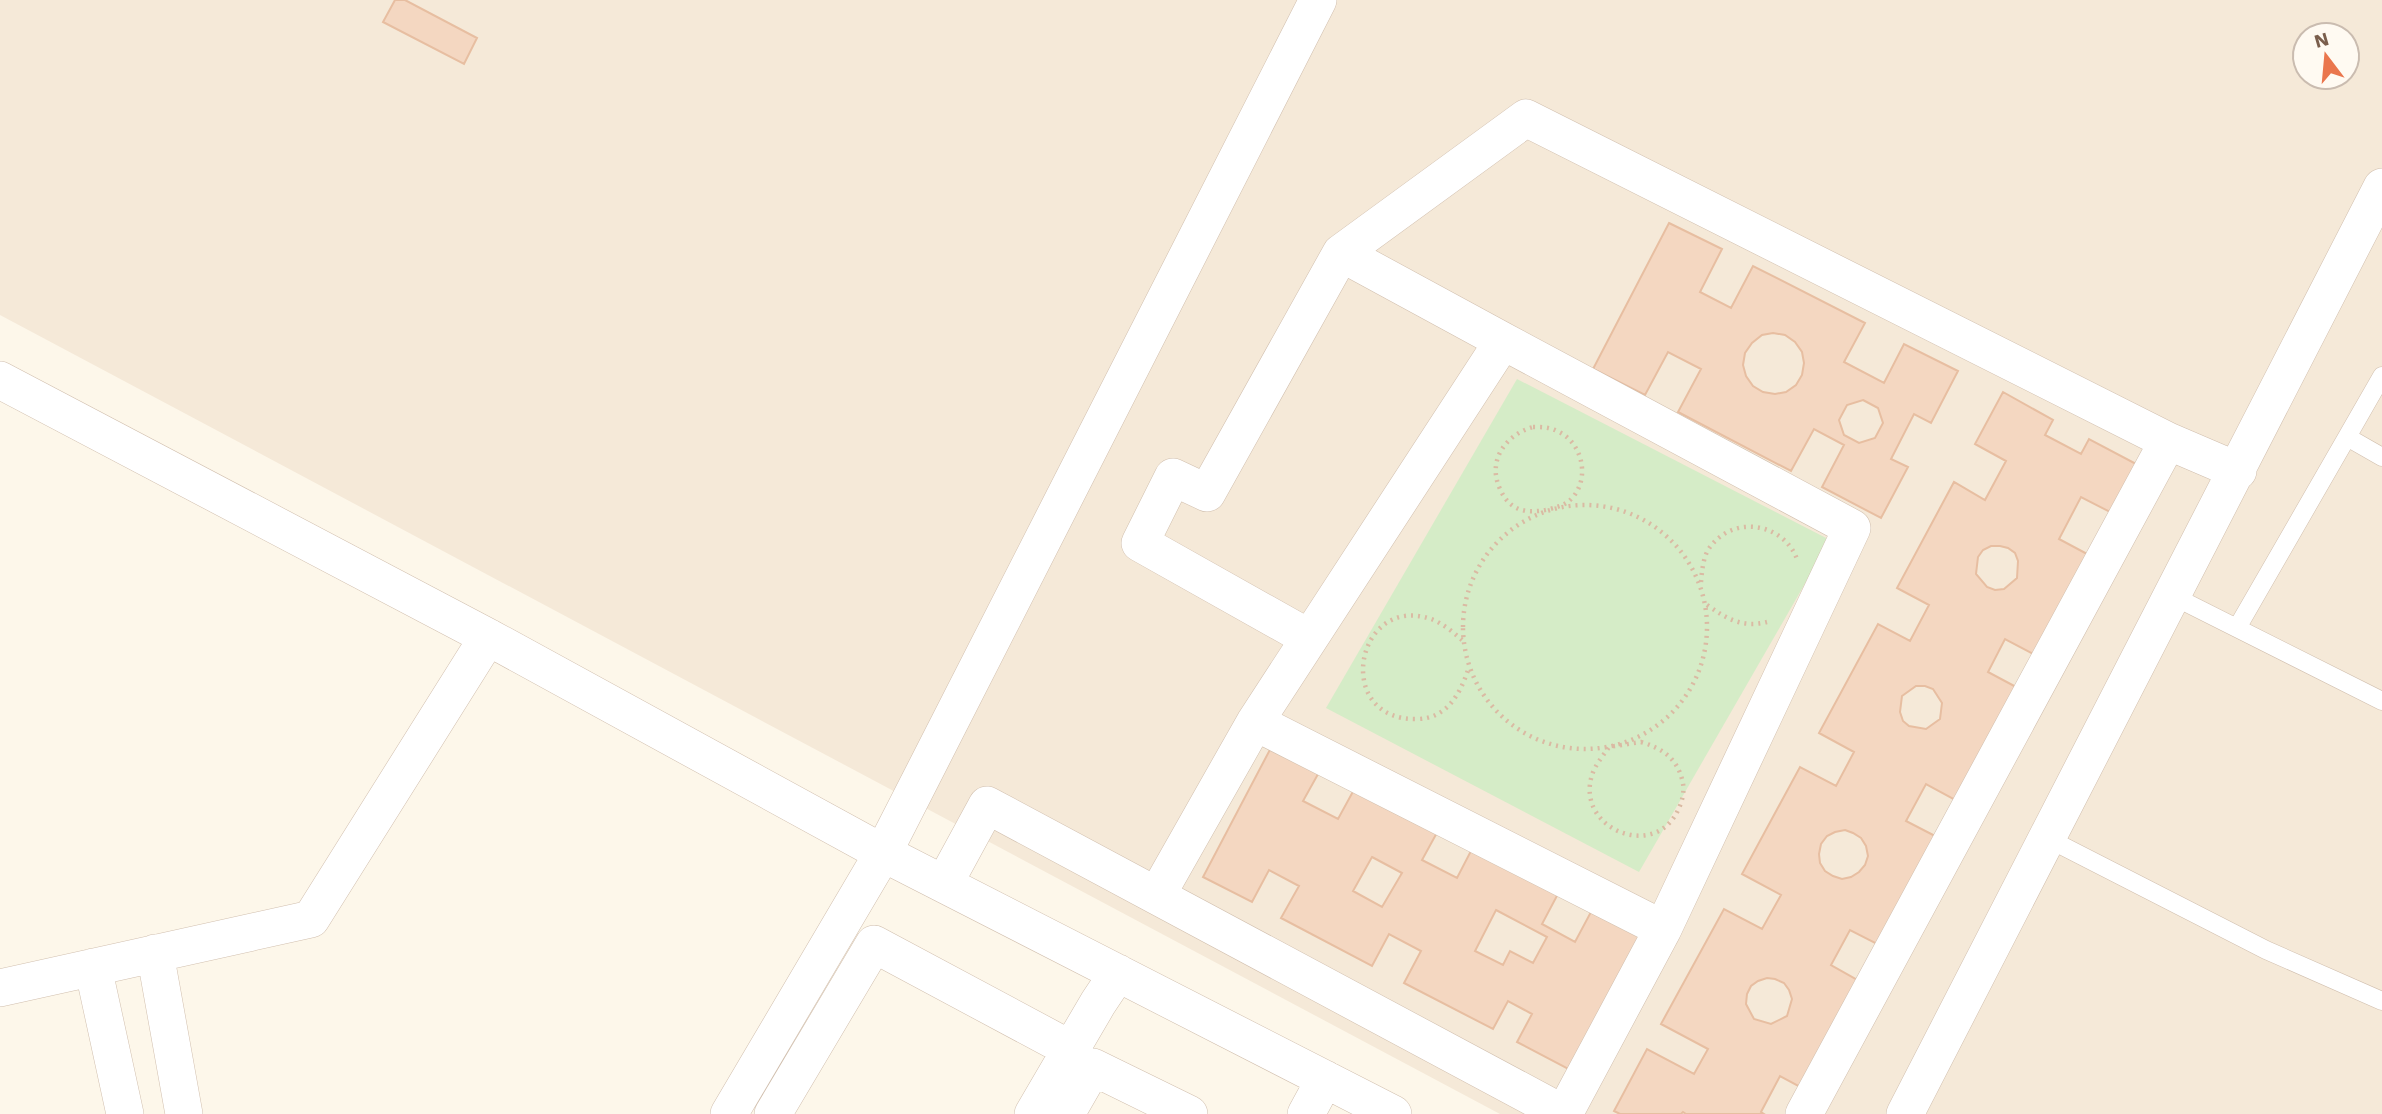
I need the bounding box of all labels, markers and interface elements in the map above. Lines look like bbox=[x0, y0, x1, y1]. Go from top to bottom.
north arrow bbox=[2291, 21, 2361, 91]
text: N bbox=[2312, 27, 2331, 53]

